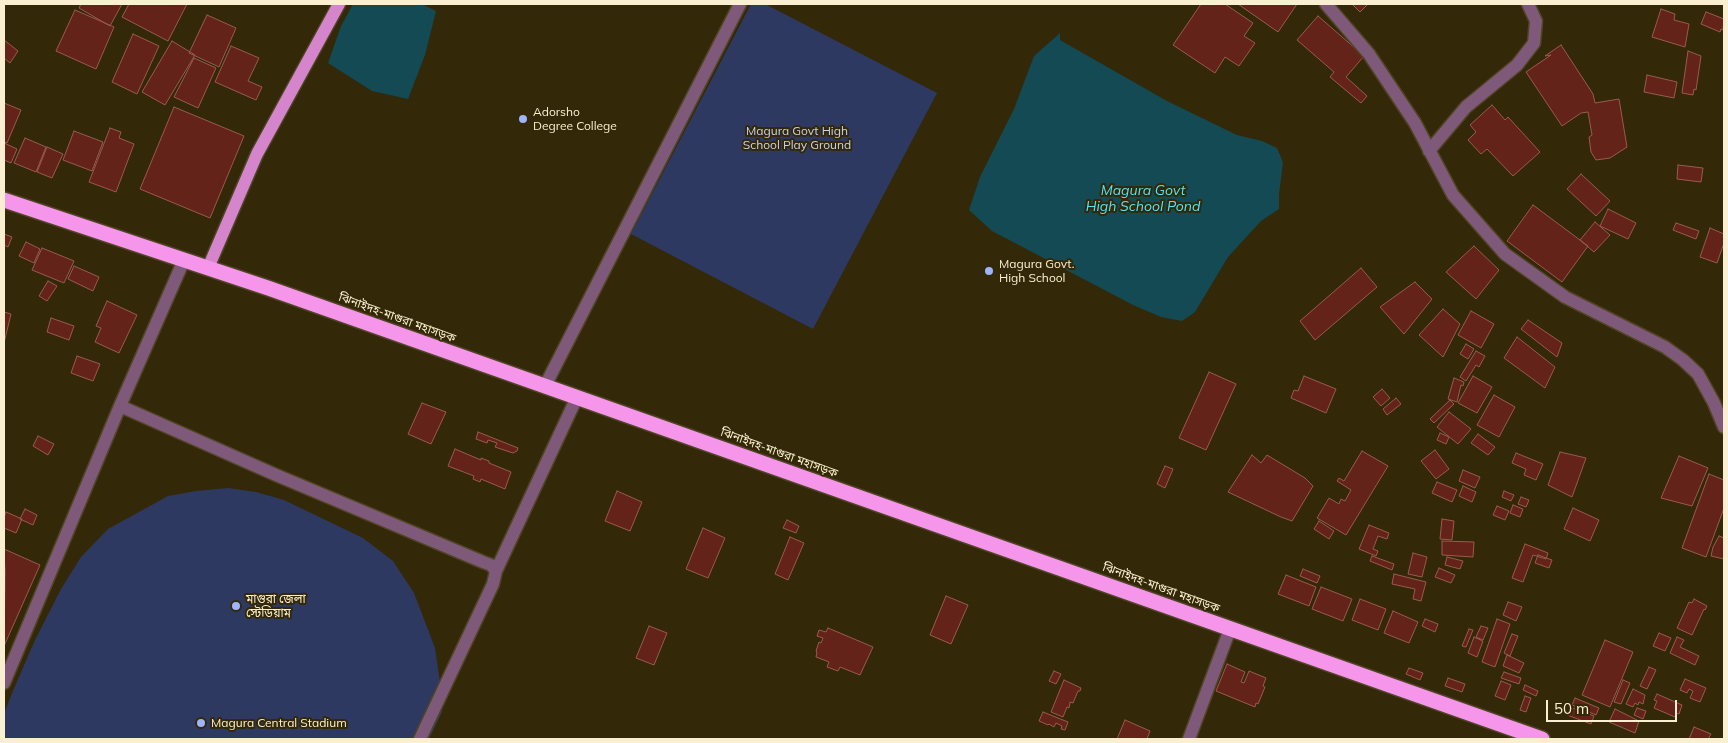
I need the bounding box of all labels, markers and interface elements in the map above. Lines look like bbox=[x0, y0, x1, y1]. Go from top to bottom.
place label: Adorsho Degree College bbox=[533, 105, 617, 133]
marker: Adorsho Degree College bbox=[517, 113, 529, 125]
park label: Magura Govt High School Play Ground bbox=[743, 124, 851, 152]
water label: Magura Govt High School Pond bbox=[1086, 183, 1200, 216]
place label: Magura Govt. High School bbox=[999, 257, 1074, 285]
marker: Magura Govt. High School bbox=[983, 265, 995, 277]
street label: ঝিনাইদহ-মাগুরা মহাসড়ক bbox=[337, 290, 457, 346]
street label: ঝিনাইদহ-মাগুরা মহাসড়ক bbox=[719, 425, 839, 481]
street label: ঝিনাইদহ-মাগুরা মহাসড়ক bbox=[1101, 560, 1221, 616]
place label: মাগুরা জেলা স্টেডিয়াম bbox=[246, 592, 306, 620]
marker: মাগুরা জেলা স্টেডিয়াম bbox=[230, 600, 242, 612]
scale bar bbox=[1548, 690, 1679, 722]
text: 50 m bbox=[1554, 699, 1589, 718]
place label: Magura Central Stadium bbox=[211, 716, 347, 730]
marker: Magura Central Stadium bbox=[195, 717, 207, 729]

